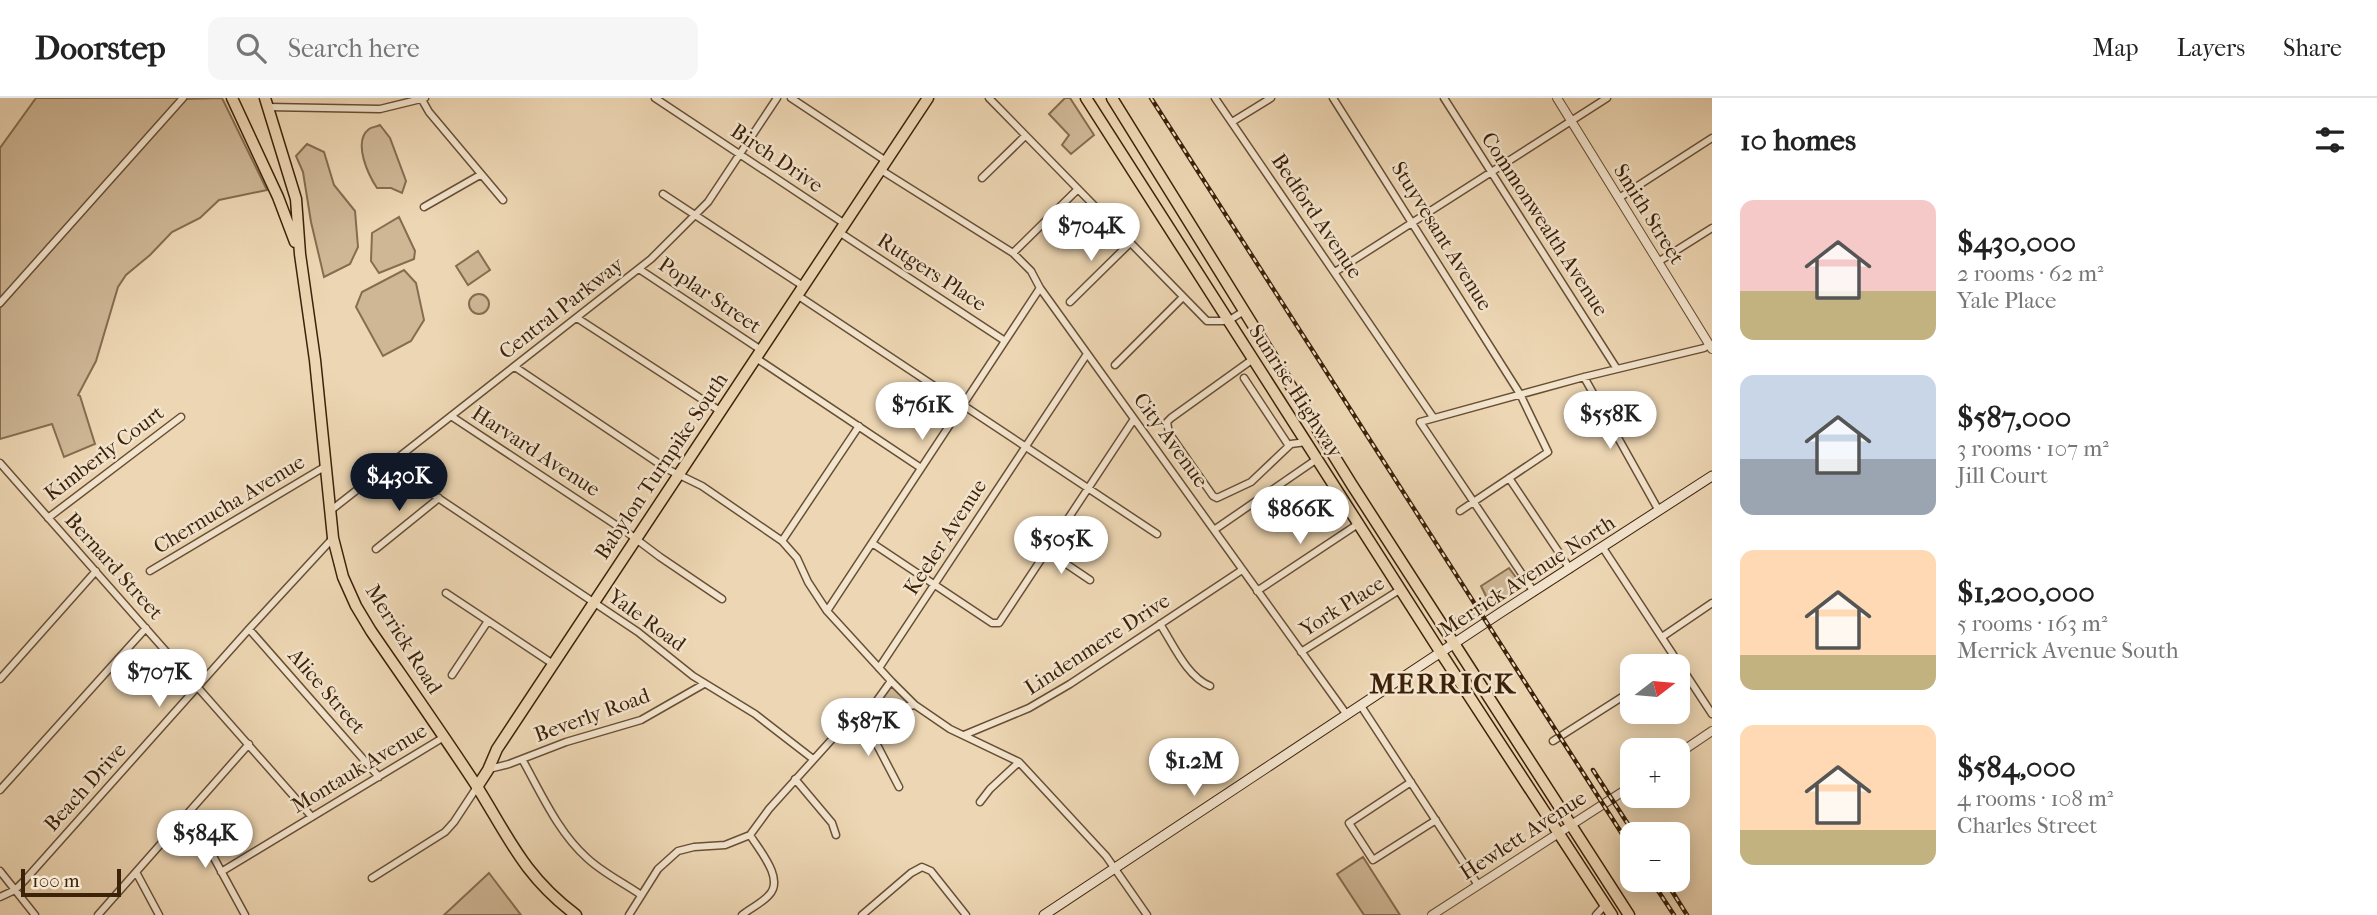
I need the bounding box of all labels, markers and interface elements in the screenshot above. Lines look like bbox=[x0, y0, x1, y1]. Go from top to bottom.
search box bbox=[208, 17, 698, 80]
text: Doorstep bbox=[35, 29, 166, 68]
icon: search bbox=[232, 29, 270, 67]
text: Search here bbox=[288, 33, 420, 64]
text: Map bbox=[2093, 34, 2139, 62]
text: Layers bbox=[2177, 34, 2245, 62]
text: Share bbox=[2283, 34, 2342, 62]
street label: Birch Drive bbox=[727, 119, 827, 197]
icon: filters bbox=[2311, 121, 2349, 159]
text: 10 homes bbox=[1740, 123, 1856, 158]
street label: Commonwealth Avenue bbox=[1477, 128, 1613, 320]
street label: Bedford Avenue bbox=[1267, 149, 1367, 283]
street label: Stuyvesant Avenue bbox=[1387, 157, 1497, 315]
street label: Smith Street bbox=[1609, 159, 1690, 269]
pin: $704K bbox=[1042, 204, 1140, 263]
text: $704K bbox=[1058, 212, 1124, 239]
text: $430,000 bbox=[1957, 225, 2076, 260]
street label: Rutgers Place bbox=[873, 228, 991, 316]
icon: home bbox=[1796, 228, 1880, 312]
street label: Central Parkway bbox=[494, 252, 628, 364]
street label: Poplar Street bbox=[654, 252, 766, 338]
text: 2 rooms · 62 m² bbox=[1957, 260, 2104, 287]
text: Yale Place bbox=[1957, 287, 2056, 314]
street label: Sunrise Highway bbox=[1244, 320, 1348, 463]
street label: Babylon Turnpike South bbox=[590, 368, 732, 564]
pin: $761K bbox=[873, 382, 971, 442]
street label: City Avenue bbox=[1129, 388, 1213, 492]
text: $761K bbox=[891, 391, 953, 418]
pin: $558K bbox=[1561, 392, 1659, 451]
street label: Kimberly Court bbox=[40, 400, 169, 506]
text: $558K bbox=[1580, 400, 1640, 427]
text: $587,000 bbox=[1957, 400, 2071, 435]
street label: Harvard Avenue bbox=[468, 401, 604, 501]
icon: home bbox=[1796, 403, 1880, 487]
text: 3 rooms · 107 m² bbox=[1957, 435, 2109, 462]
street label: Chernucha Avenue bbox=[149, 449, 309, 559]
pin: $430K bbox=[350, 454, 448, 513]
text: $430K bbox=[366, 462, 432, 489]
text: Jill Court bbox=[1957, 462, 2048, 489]
street label: Keeler Avenue bbox=[899, 475, 991, 599]
pin: $866K bbox=[1251, 486, 1349, 546]
text: $866K bbox=[1267, 495, 1333, 522]
street label: Bernard Street bbox=[60, 508, 168, 625]
street label: Merrick Avenue North bbox=[1435, 510, 1619, 642]
pin: $505K bbox=[1012, 517, 1110, 576]
text: $505K bbox=[1030, 525, 1092, 552]
street label: York Place bbox=[1295, 571, 1389, 642]
text: $1,200,000 bbox=[1957, 575, 2095, 610]
icon: home bbox=[1796, 578, 1880, 662]
street label: Merrick Road bbox=[361, 580, 447, 699]
street label: Yale Road bbox=[603, 583, 691, 656]
street label: Lindenmere Drive bbox=[1020, 588, 1174, 700]
text: 5 rooms · 163 m² bbox=[1957, 610, 2107, 637]
text: Merrick Avenue South bbox=[1957, 637, 2179, 664]
street label: Alice Street bbox=[283, 643, 371, 739]
pin: $707K bbox=[110, 650, 208, 709]
north arrow bbox=[1620, 654, 1690, 724]
map controls bbox=[1620, 654, 1690, 892]
text: $707K bbox=[127, 658, 191, 685]
district label: MERRICK bbox=[1369, 667, 1517, 700]
street label: Beverly Road bbox=[531, 683, 653, 747]
pin: $587K bbox=[819, 698, 917, 758]
text: $587K bbox=[837, 707, 899, 734]
street label: Montauk Avenue bbox=[287, 718, 431, 818]
street label: Beach Drive bbox=[39, 738, 131, 836]
pin: $1.2M bbox=[1145, 738, 1243, 798]
button: + bbox=[1620, 738, 1690, 808]
text: $1.2M bbox=[1165, 747, 1223, 774]
text: $584,000 bbox=[1957, 750, 2076, 785]
icon: home bbox=[1796, 753, 1880, 837]
street label: Hewlett Avenue bbox=[1456, 785, 1590, 885]
text: 4 rooms · 108 m² bbox=[1957, 785, 2113, 812]
pin: $584K bbox=[156, 810, 254, 870]
text: Charles Street bbox=[1957, 812, 2097, 839]
text: $584K bbox=[173, 819, 237, 846]
button: − bbox=[1620, 822, 1690, 892]
scale bar bbox=[21, 866, 121, 898]
text: 100 m bbox=[32, 870, 80, 892]

